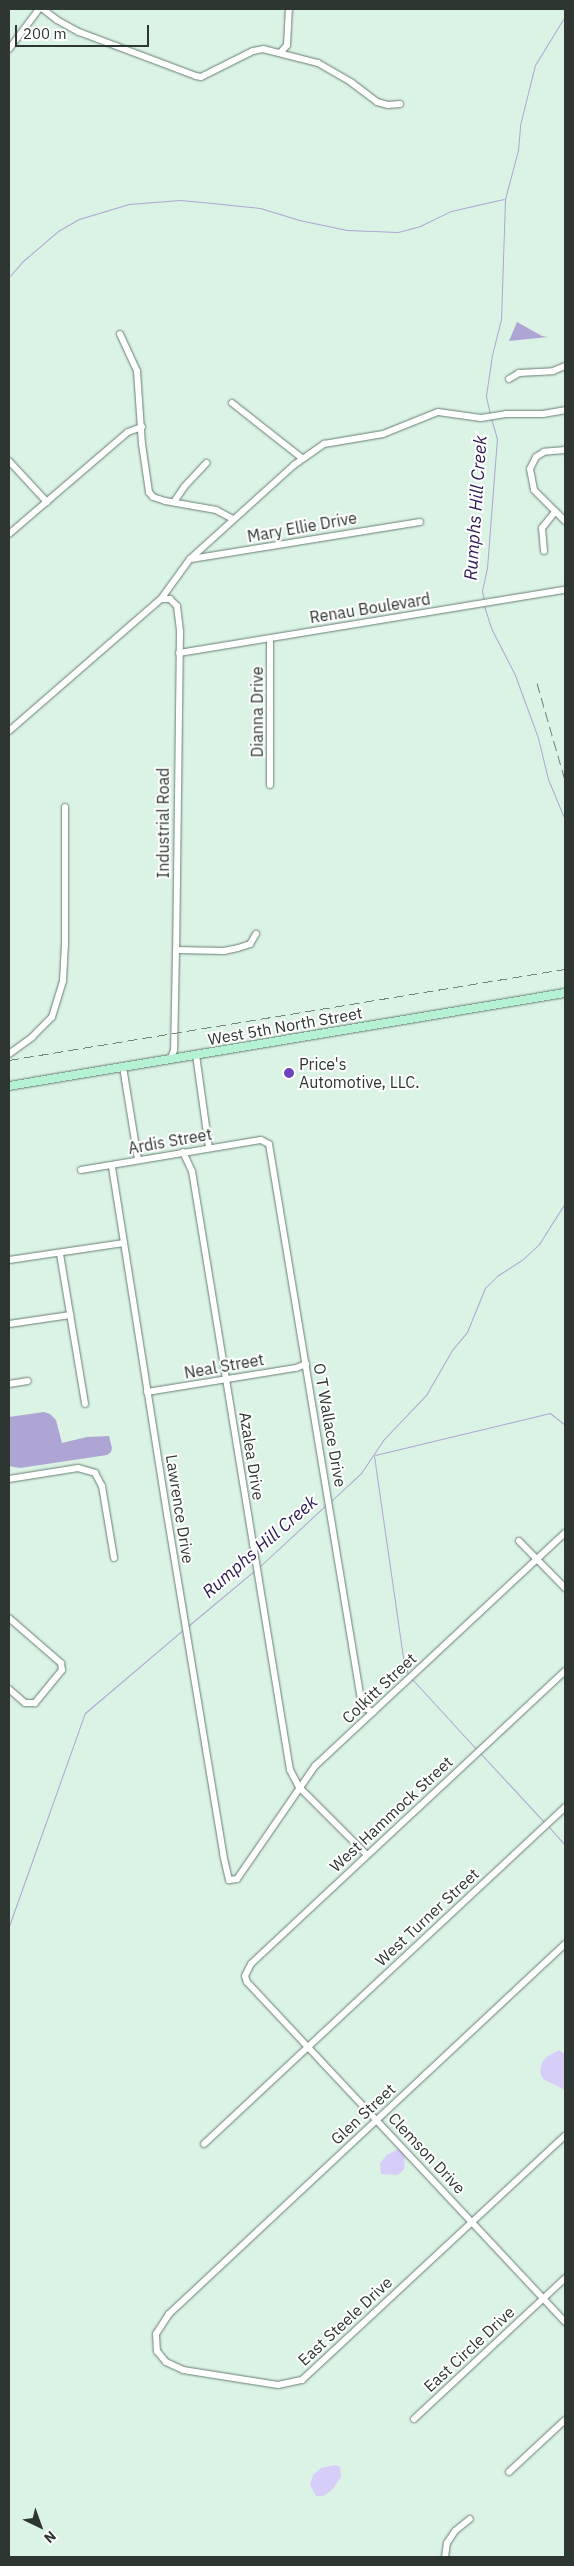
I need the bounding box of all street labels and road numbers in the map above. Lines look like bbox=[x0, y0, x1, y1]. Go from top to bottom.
street label: Mary Ellie Drive bbox=[246, 508, 358, 546]
street label: Renau Boulevard bbox=[308, 589, 432, 627]
street label: Dianna Drive bbox=[247, 667, 267, 757]
street label: Industrial Road bbox=[153, 768, 173, 878]
street label: West 5th North Street bbox=[206, 1003, 364, 1049]
street label: Ardis Street bbox=[127, 1124, 213, 1158]
street label: Neal Street bbox=[183, 1350, 265, 1382]
street label: O T Wallace Drive bbox=[310, 1362, 350, 1488]
street label: Azalea Drive bbox=[236, 1411, 268, 1501]
street label: Lawrence Drive bbox=[162, 1453, 198, 1565]
street label: Colkitt Street bbox=[338, 1649, 420, 1727]
street label: West Hammock Street bbox=[326, 1752, 456, 1876]
street label: West Turner Street bbox=[371, 1864, 483, 1970]
street label: Glen Street bbox=[327, 2079, 399, 2149]
street label: Clemson Drive bbox=[385, 2108, 469, 2198]
street label: East Steele Drive bbox=[294, 2273, 396, 2369]
street label: East Circle Drive bbox=[420, 2302, 518, 2396]

